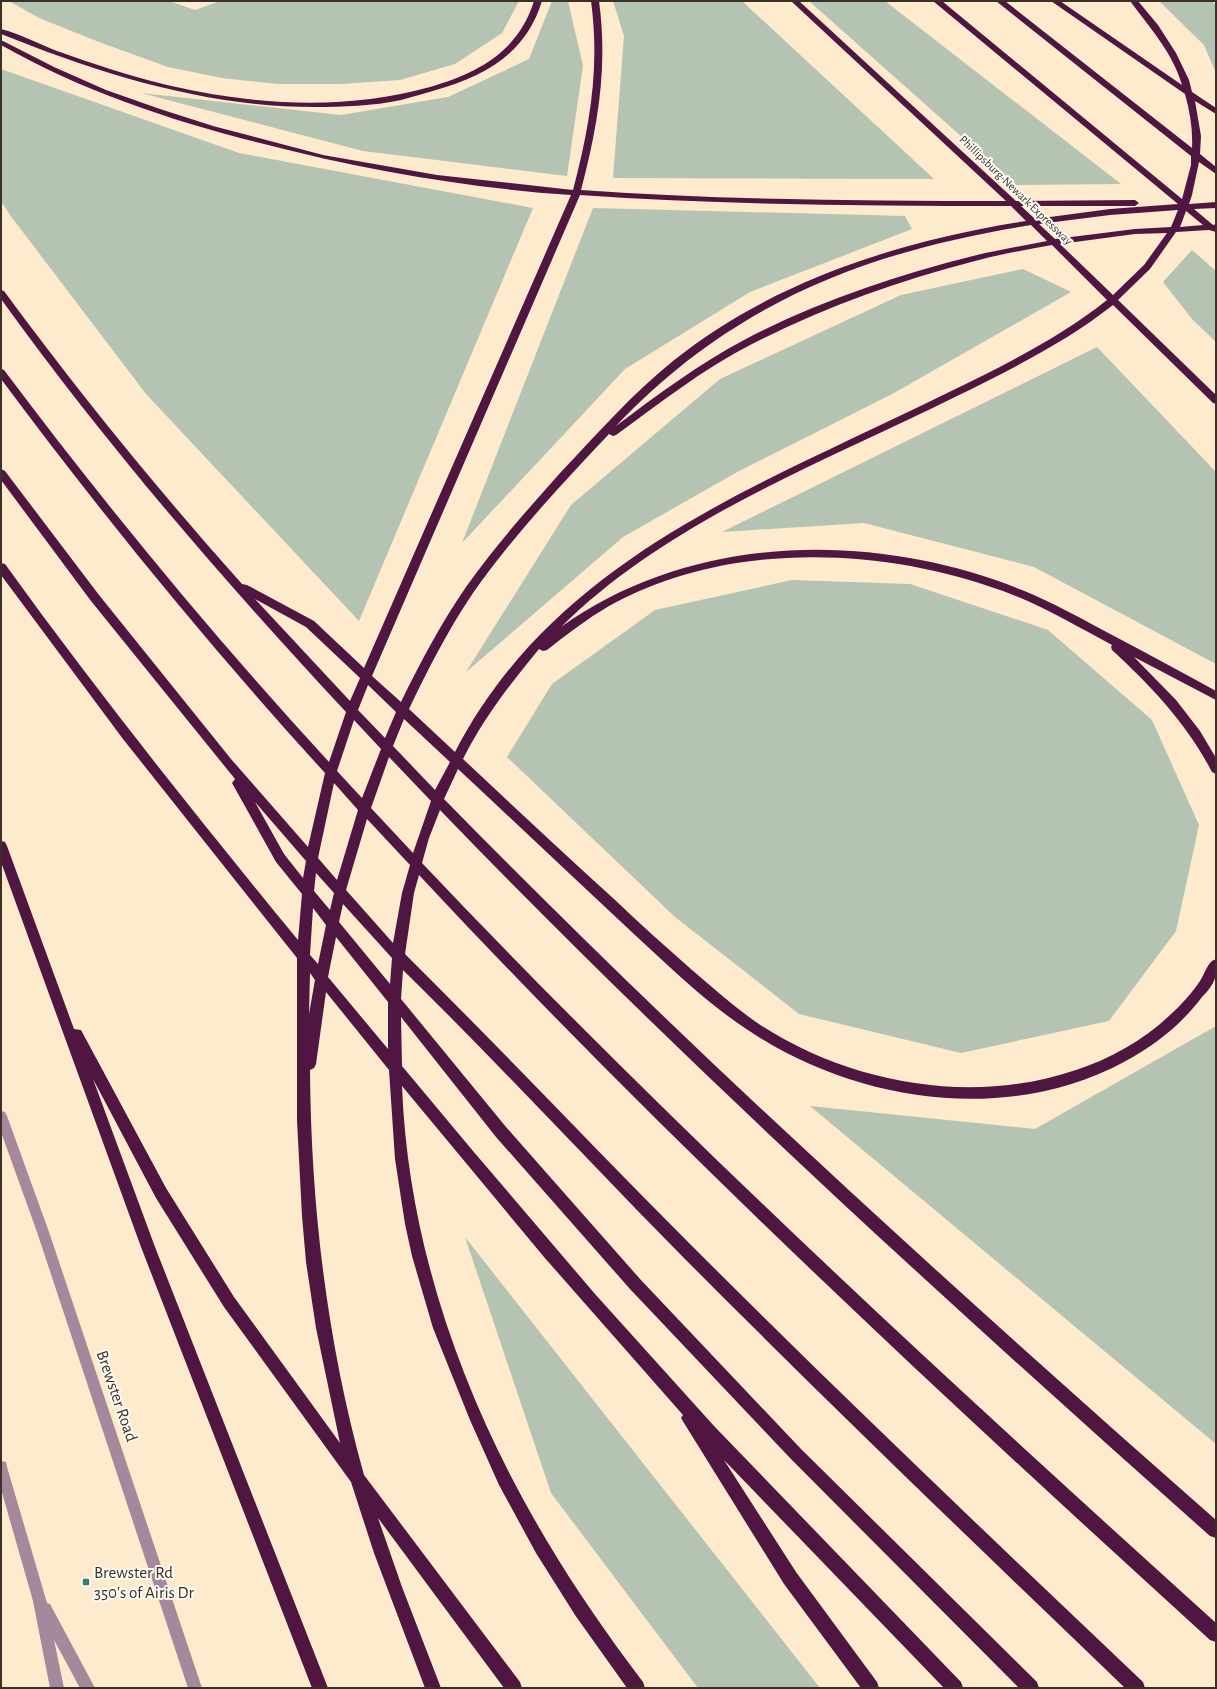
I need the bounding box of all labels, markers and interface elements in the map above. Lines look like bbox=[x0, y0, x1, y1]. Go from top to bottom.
street label: Phillipsburg-Newark Expressway bbox=[957, 133, 1075, 248]
street label: Brewster Road bbox=[93, 1348, 141, 1444]
place label: Brewster Rd 350's of Airis Dr bbox=[94, 1564, 195, 1601]
marker: Brewster Rd 350's of Airis Dr bbox=[81, 1577, 91, 1587]

